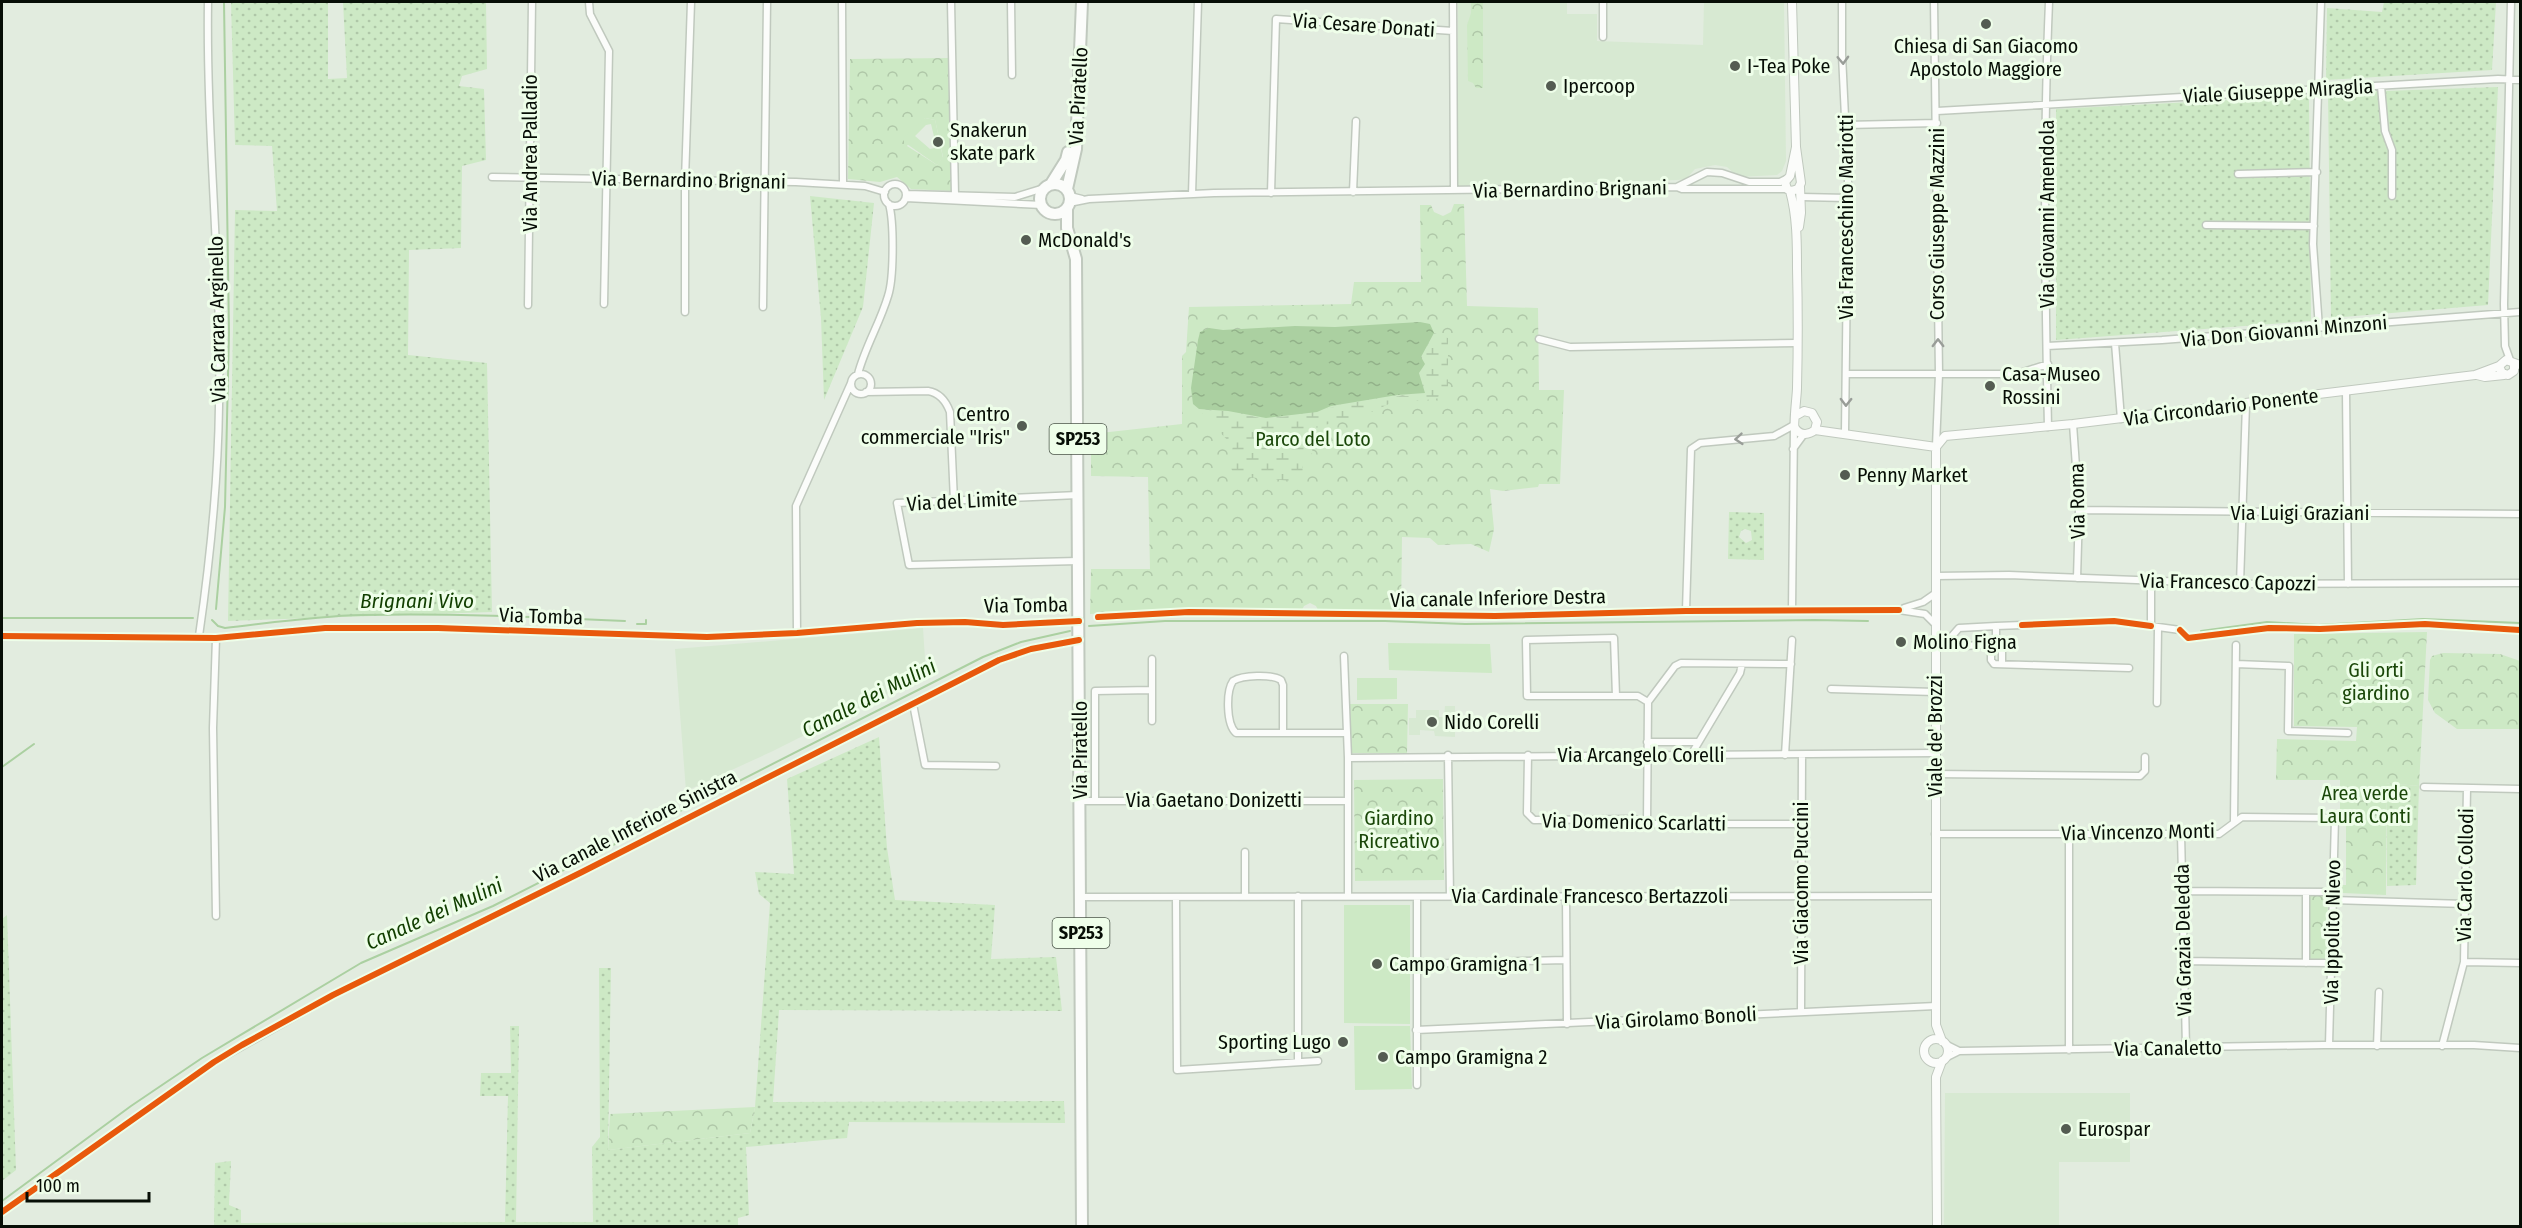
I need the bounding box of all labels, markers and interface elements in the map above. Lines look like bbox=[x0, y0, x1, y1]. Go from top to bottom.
street label: Via Cesare Donati bbox=[1292, 8, 1436, 42]
marker: Chiesa di San Giacomo Apostolo Maggiore bbox=[1979, 17, 1993, 31]
place label: Chiesa di San Giacomo Apostolo Maggiore bbox=[1894, 34, 2078, 81]
street label: Via Piratello bbox=[1063, 46, 1093, 146]
place label: I-Tea Poke bbox=[1747, 54, 1830, 78]
one-way arrow bbox=[1836, 55, 1849, 64]
marker: I-Tea Poke bbox=[1728, 59, 1742, 73]
street label: Via Andrea Palladio bbox=[518, 74, 542, 232]
place label: Ipercoop bbox=[1563, 74, 1635, 98]
street label: Viale Giuseppe Miraglia bbox=[2182, 74, 2374, 108]
marker: Ipercoop bbox=[1544, 79, 1558, 93]
street label: Via Franceschino Mariotti bbox=[1834, 114, 1858, 320]
place label: Snakerun skate park bbox=[950, 118, 1035, 165]
street label: Via Giovanni Amendola bbox=[2035, 120, 2059, 308]
street label: Corso Giuseppe Mazzini bbox=[1925, 128, 1949, 320]
marker: Snakerun skate park bbox=[931, 135, 945, 149]
street label: Via Bernardino Brignani bbox=[592, 166, 786, 194]
street label: Via Bernardino Brignani bbox=[1473, 175, 1667, 203]
place label: McDonald's bbox=[1038, 228, 1131, 252]
marker: McDonald's bbox=[1019, 233, 1033, 247]
street label: Via Carrara Arginello bbox=[204, 236, 230, 402]
street label: Via Don Giovanni Minzoni bbox=[2180, 310, 2388, 352]
one-way arrow bbox=[1932, 339, 1944, 348]
place label: Casa-Museo Rossini bbox=[2002, 362, 2101, 409]
marker: Casa-Museo Rossini bbox=[1983, 379, 1997, 393]
street label: Via Circondario Ponente bbox=[2122, 383, 2320, 431]
one-way arrow bbox=[1840, 397, 1852, 406]
place label: Centro commerciale "Iris" bbox=[861, 402, 1010, 449]
marker: Centro commerciale "Iris" bbox=[1015, 419, 1029, 433]
road number: SP253 bbox=[1050, 424, 1106, 454]
park label: Parco del Loto bbox=[1255, 427, 1371, 451]
one-way arrow bbox=[1734, 432, 1743, 445]
place label: Penny Market bbox=[1857, 463, 1968, 487]
street label: Via Roma bbox=[2064, 463, 2090, 539]
marker: Penny Market bbox=[1838, 468, 1852, 482]
street label: Via del Limite bbox=[906, 486, 1018, 516]
street label: Via Luigi Graziani bbox=[2231, 501, 2369, 525]
street label: Via Francesco Capozzi bbox=[2140, 568, 2316, 596]
street label: Via canale Inferiore Destra bbox=[1390, 584, 1606, 612]
water label: Brignani Vivo bbox=[360, 588, 474, 614]
street label: Via Tomba bbox=[984, 592, 1068, 618]
street label: Via Tomba bbox=[499, 603, 583, 629]
place label: Molino Figna bbox=[1913, 630, 2017, 654]
marker: Molino Figna bbox=[1894, 635, 1908, 649]
water label: Canale dei Mulini bbox=[798, 653, 941, 743]
park label: Gli orti giardino bbox=[2342, 658, 2410, 705]
street label: Viale de' Brozzi bbox=[1923, 675, 1947, 797]
street label: Via Piratello bbox=[1068, 701, 1092, 799]
place label: Nido Corelli bbox=[1444, 710, 1539, 734]
marker: Nido Corelli bbox=[1425, 715, 1439, 729]
street label: Via Arcangelo Corelli bbox=[1558, 743, 1724, 767]
street label: Via canale Inferiore Sinistra bbox=[529, 764, 741, 888]
park label: Area verde Laura Conti bbox=[2319, 781, 2411, 828]
street label: Via Gaetano Donizetti bbox=[1126, 788, 1302, 812]
street label: Via Giacomo Puccini bbox=[1789, 801, 1813, 965]
park label: Giardino Ricreativo bbox=[1358, 806, 1440, 853]
street label: Via Domenico Scarlatti bbox=[1542, 808, 1726, 836]
street label: Via Carlo Collodi bbox=[2452, 808, 2478, 942]
street label: Via Vincenzo Monti bbox=[2061, 819, 2215, 845]
street label: Via Ippolito Nievo bbox=[2319, 859, 2345, 1005]
street label: Via Grazia Deledda bbox=[2170, 864, 2196, 1016]
water label: Canale dei Mulini bbox=[361, 872, 507, 956]
street label: Via Cardinale Francesco Bertazzoli bbox=[1452, 884, 1728, 908]
road number: SP253 bbox=[1052, 918, 1110, 948]
place label: Campo Gramigna 1 bbox=[1389, 952, 1540, 976]
marker: Campo Gramigna 1 bbox=[1370, 957, 1384, 971]
street label: Via Girolamo Bonoli bbox=[1595, 1002, 1757, 1034]
place label: Sporting Lugo bbox=[1218, 1030, 1331, 1054]
marker: Sporting Lugo bbox=[1336, 1035, 1350, 1049]
street label: Via Canaletto bbox=[2114, 1035, 2222, 1061]
place label: Campo Gramigna 2 bbox=[1395, 1045, 1547, 1069]
marker: Campo Gramigna 2 bbox=[1376, 1050, 1390, 1064]
place label: Eurospar bbox=[2078, 1117, 2150, 1141]
marker: Eurospar bbox=[2059, 1122, 2073, 1136]
scale bar bbox=[27, 1165, 148, 1203]
text: 100 m bbox=[36, 1175, 80, 1197]

